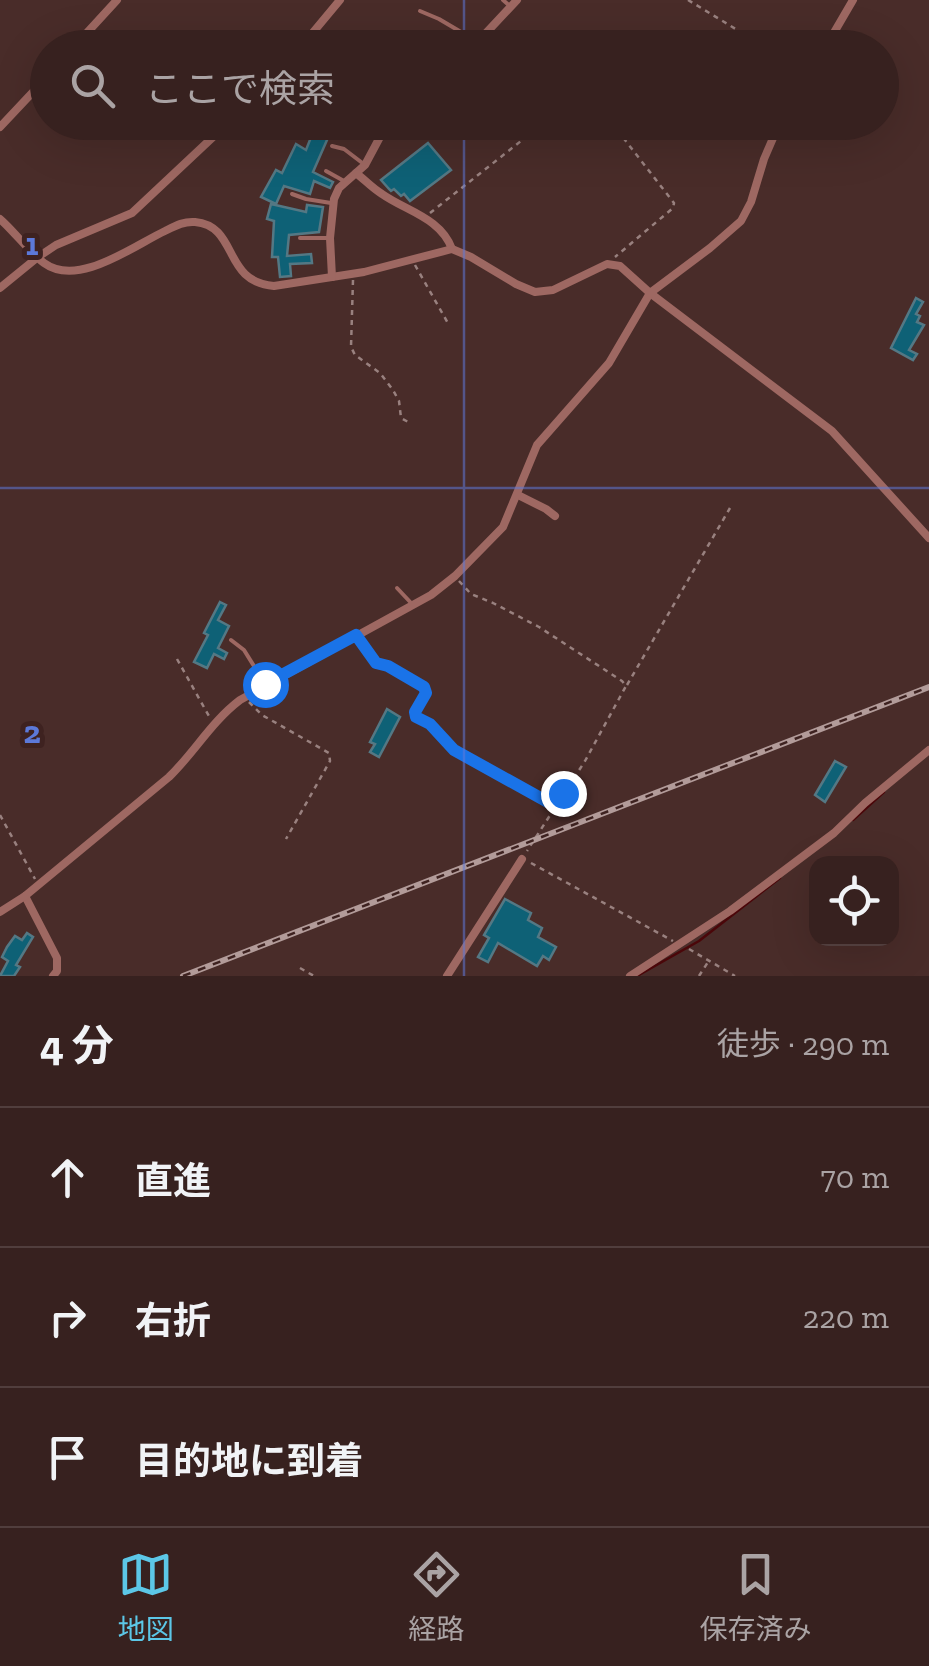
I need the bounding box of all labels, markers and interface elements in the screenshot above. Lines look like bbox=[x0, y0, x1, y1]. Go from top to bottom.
search box bbox=[30, 30, 899, 140]
icon: search bbox=[65, 58, 120, 113]
text: ここで検索 bbox=[145, 66, 335, 112]
text: 1 bbox=[26, 225, 39, 263]
route start bbox=[243, 662, 289, 708]
text: 2 bbox=[23, 713, 41, 751]
route end bbox=[541, 771, 587, 817]
map controls bbox=[809, 856, 899, 946]
button: locate bbox=[809, 856, 899, 946]
text: 4 分 bbox=[40, 1020, 114, 1071]
text: 徒歩 · 290 m bbox=[717, 1025, 889, 1063]
icon: ahead bbox=[40, 1150, 95, 1205]
text: 直進 bbox=[135, 1158, 211, 1204]
text: 70 m bbox=[821, 1158, 889, 1196]
icon: right bbox=[40, 1290, 95, 1345]
text: 右折 bbox=[135, 1298, 211, 1344]
text: 220 m bbox=[803, 1298, 889, 1336]
icon: arrive bbox=[40, 1430, 95, 1485]
text: 目的地に到着 bbox=[135, 1438, 363, 1484]
tab: 地図 bbox=[117, 1547, 174, 1647]
tab: 経路 bbox=[408, 1547, 465, 1647]
tab: 保存済み bbox=[699, 1547, 812, 1647]

